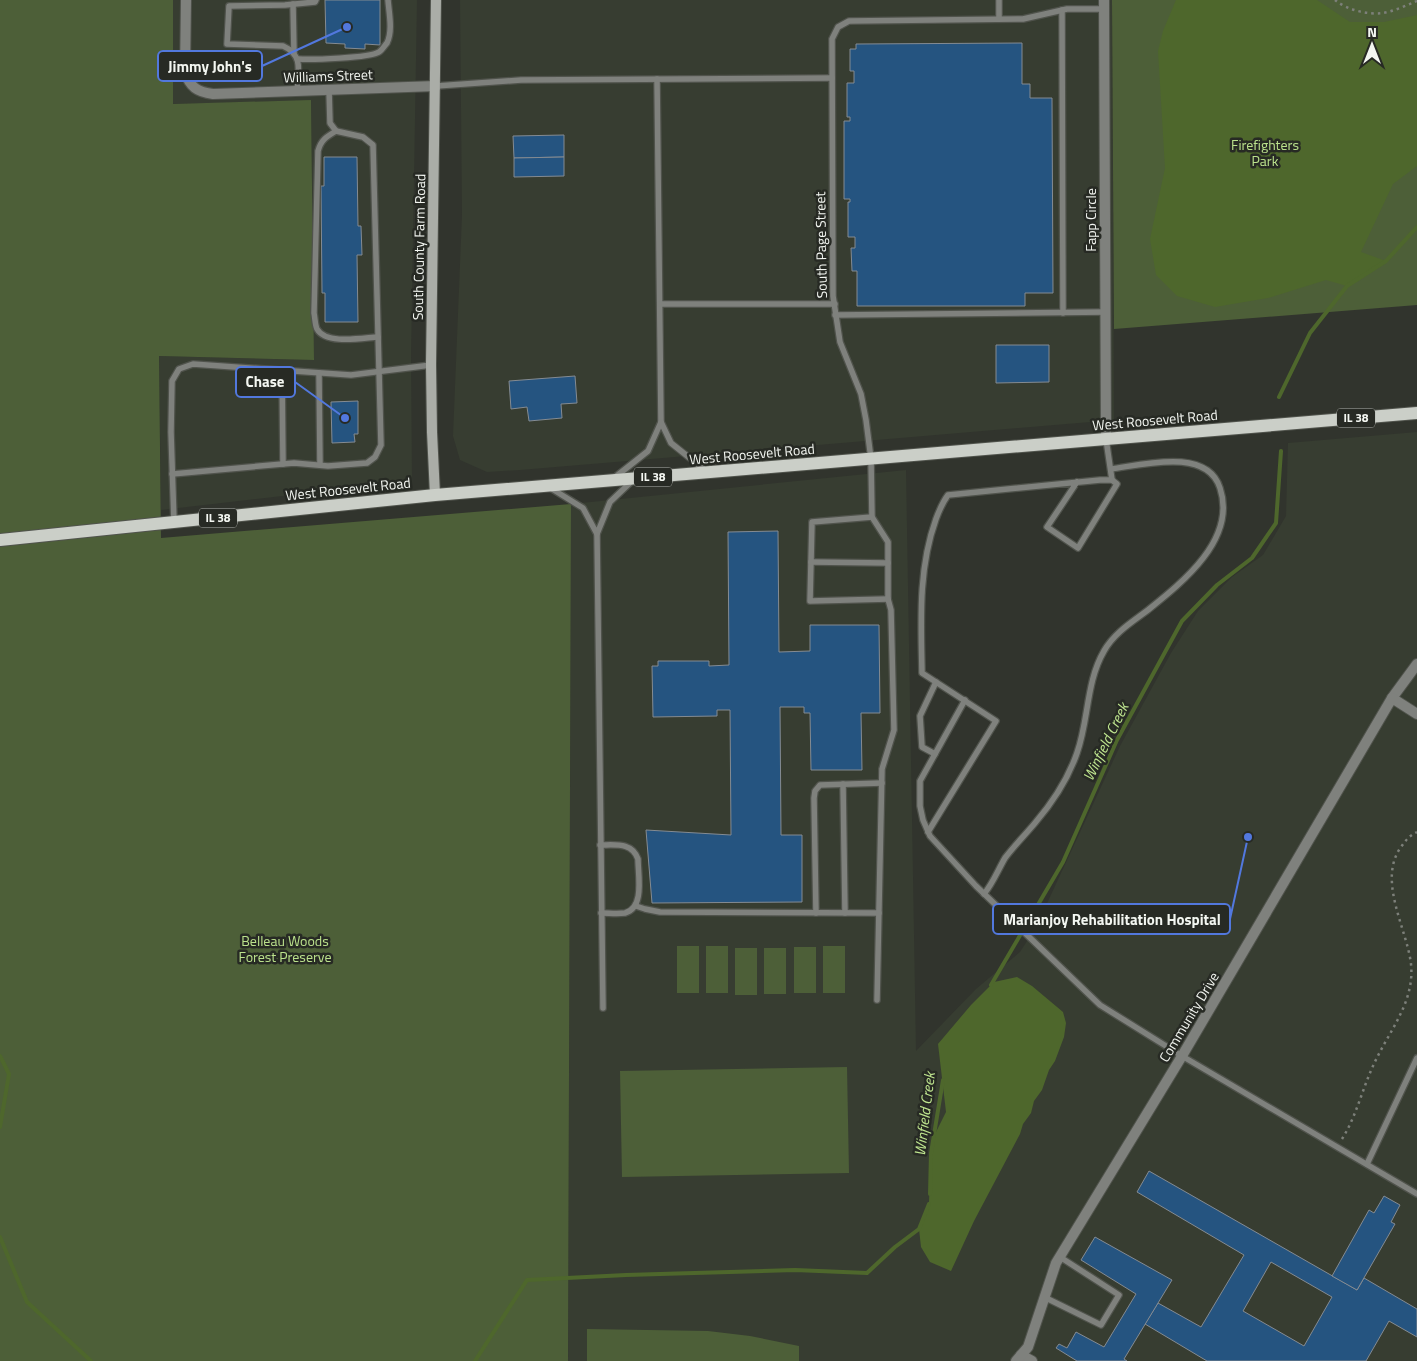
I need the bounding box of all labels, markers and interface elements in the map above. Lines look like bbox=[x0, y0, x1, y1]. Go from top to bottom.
north arrow bbox=[1347, 20, 1397, 70]
text: N bbox=[1367, 21, 1377, 42]
callout: Jimmy John's bbox=[158, 51, 262, 81]
text: Jimmy John's bbox=[168, 55, 252, 78]
street label: Williams Street bbox=[283, 63, 373, 88]
park label: Firefighters Park bbox=[1231, 134, 1299, 171]
street label: South County Farm Road bbox=[407, 174, 430, 320]
street label: Fapp Circle bbox=[1080, 188, 1101, 252]
street label: South Page Street bbox=[809, 191, 832, 298]
callout: Chase bbox=[236, 367, 295, 397]
text: Chase bbox=[246, 370, 285, 393]
street label: West Roosevelt Road bbox=[1091, 404, 1218, 435]
road number: IL 38 bbox=[1337, 408, 1375, 428]
street label: West Roosevelt Road bbox=[688, 438, 815, 469]
road number: IL 38 bbox=[634, 468, 672, 487]
street label: West Roosevelt Road bbox=[284, 471, 412, 506]
road number: IL 38 bbox=[199, 508, 237, 528]
water label: Winfield Creek bbox=[1077, 697, 1135, 785]
callout: Marianjoy Rehabilitation Hospital bbox=[993, 904, 1230, 934]
text: Marianjoy Rehabilitation Hospital bbox=[1003, 908, 1221, 931]
park label: Belleau Woods Forest Preserve bbox=[239, 930, 331, 967]
street label: Community Drive bbox=[1153, 968, 1224, 1066]
water label: Winfield Creek bbox=[908, 1068, 941, 1157]

